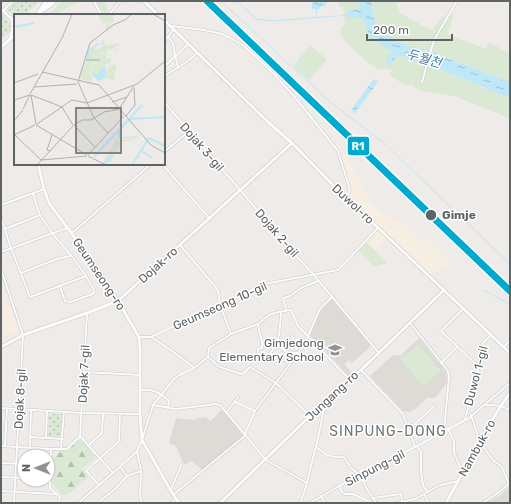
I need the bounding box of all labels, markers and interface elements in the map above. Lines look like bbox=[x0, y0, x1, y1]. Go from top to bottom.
inset map bbox=[14, 14, 165, 165]
scale bar bbox=[367, 16, 452, 42]
text: 200 m bbox=[373, 23, 409, 37]
water label: 두월천 bbox=[405, 46, 444, 71]
street label: Dojak 3-gil bbox=[177, 120, 227, 174]
line badge: R1 bbox=[347, 136, 370, 156]
text: R1 bbox=[351, 140, 365, 153]
street label: Duwol-ro bbox=[329, 181, 377, 227]
street label: Dojak 2-gil bbox=[252, 206, 302, 260]
marker: Gimje bbox=[424, 208, 438, 222]
place label: Gimje bbox=[442, 208, 476, 222]
street label: Geumseong-ro bbox=[70, 235, 128, 313]
street label: Dojak-ro bbox=[136, 244, 180, 286]
street label: Geumseong 10-gil bbox=[171, 279, 269, 333]
place label: Gimjedong Elementary School bbox=[219, 336, 324, 364]
school or university icon: Gimjedong Elementary School bbox=[327, 342, 343, 358]
street label: Dojak 7-gil bbox=[75, 344, 93, 404]
street label: Duwol 1-gil bbox=[461, 344, 491, 408]
street label: Dojak 8-gil bbox=[11, 368, 29, 429]
street label: Jungang-ro bbox=[303, 368, 362, 424]
street label: Nambuk-ro bbox=[456, 417, 498, 479]
district label: SINPUNG-DONG bbox=[329, 423, 447, 440]
street label: Sinpung-gil bbox=[343, 447, 407, 489]
north arrow bbox=[16, 448, 56, 488]
text: N bbox=[20, 464, 33, 472]

